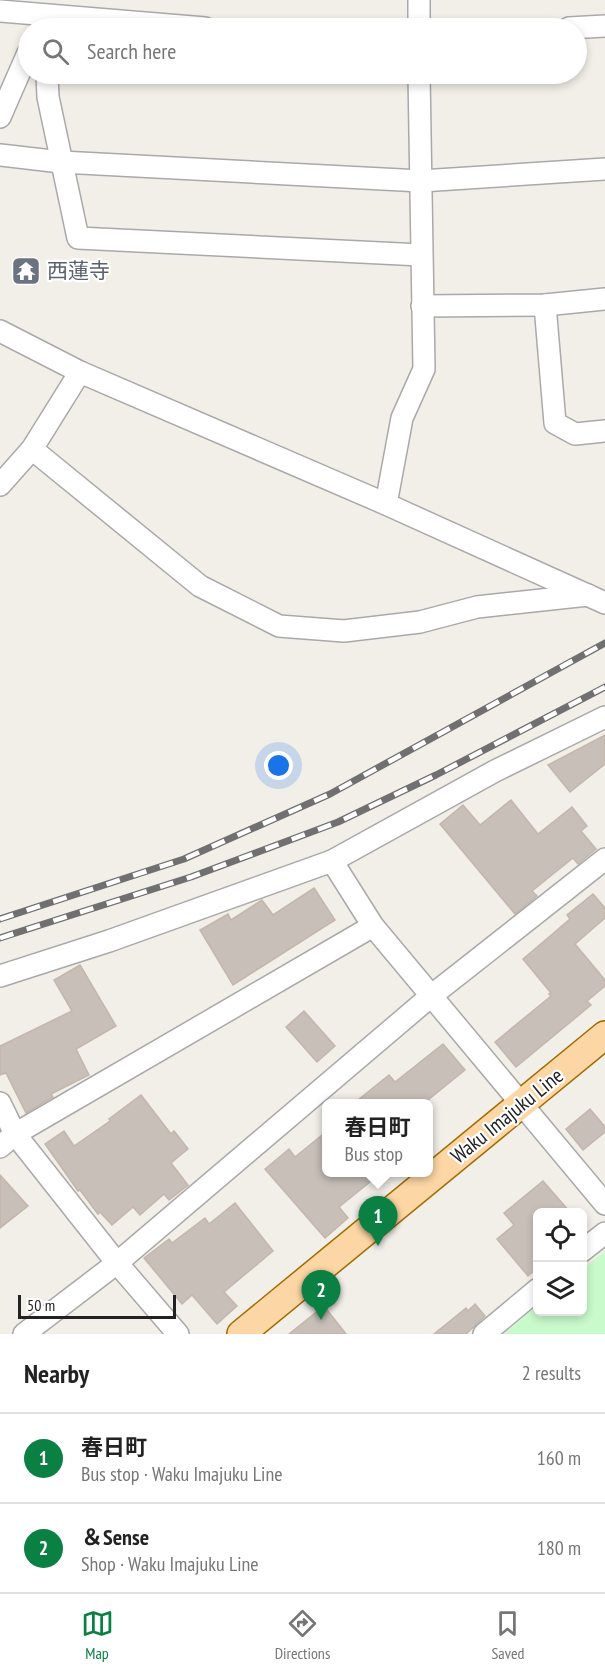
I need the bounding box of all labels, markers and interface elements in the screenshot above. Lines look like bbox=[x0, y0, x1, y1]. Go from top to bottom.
search box bbox=[18, 18, 587, 84]
icon: search bbox=[39, 35, 72, 68]
text: Search here bbox=[87, 37, 176, 65]
temple icon: 西蓮寺 bbox=[10, 255, 42, 287]
place label: 西蓮寺 bbox=[47, 257, 110, 284]
your location bbox=[264, 751, 293, 780]
street label: Waku Imajuku Line bbox=[445, 1062, 568, 1169]
popup bbox=[322, 1099, 433, 1177]
text: 春日町 bbox=[344, 1113, 411, 1141]
text: Bus stop bbox=[344, 1141, 403, 1167]
pin: 1 bbox=[358, 1196, 398, 1246]
map controls bbox=[533, 1208, 587, 1316]
button: locate bbox=[533, 1208, 587, 1262]
button: layers bbox=[533, 1262, 587, 1316]
pin: 2 bbox=[302, 1270, 340, 1320]
scale bar bbox=[18, 1292, 176, 1320]
text: 50 m bbox=[27, 1295, 55, 1315]
text: Nearby bbox=[24, 1357, 89, 1390]
text: 2 results bbox=[522, 1360, 581, 1386]
text: 春日町 bbox=[81, 1433, 147, 1461]
text: 1 bbox=[39, 1445, 48, 1471]
text: 160 m bbox=[537, 1445, 581, 1471]
text: Bus stop · Waku Imajuku Line bbox=[81, 1461, 282, 1487]
text: ＆Sense bbox=[81, 1523, 149, 1551]
text: 2 bbox=[39, 1535, 48, 1561]
text: 180 m bbox=[537, 1535, 581, 1561]
text: Shop · Waku Imajuku Line bbox=[81, 1551, 259, 1577]
tab: Map bbox=[81, 1607, 114, 1663]
tab: Directions bbox=[275, 1607, 330, 1663]
tab: Saved bbox=[491, 1607, 524, 1663]

